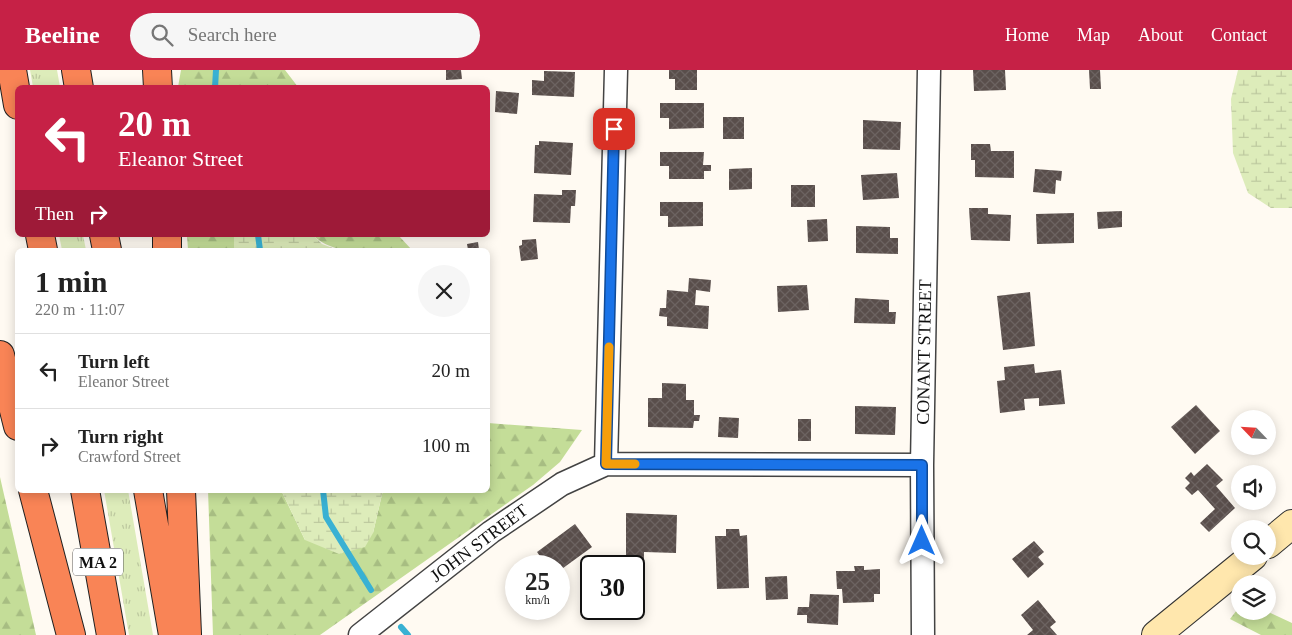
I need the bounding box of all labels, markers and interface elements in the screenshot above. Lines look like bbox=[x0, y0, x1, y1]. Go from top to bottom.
search box bbox=[130, 13, 480, 58]
icon: search bbox=[148, 21, 176, 49]
text: Beeline bbox=[25, 22, 100, 48]
text: Search here bbox=[188, 24, 277, 45]
text: Home bbox=[1005, 25, 1049, 45]
text: Map bbox=[1077, 25, 1110, 45]
text: About bbox=[1138, 25, 1183, 45]
text: Contact bbox=[1211, 25, 1267, 45]
icon: left bbox=[35, 105, 100, 170]
text: 20 m bbox=[118, 105, 191, 144]
pin bbox=[593, 108, 635, 150]
icon: arrive bbox=[600, 115, 628, 143]
text: Eleanor Street bbox=[118, 146, 243, 171]
icon: right bbox=[84, 200, 112, 228]
text: Then bbox=[35, 203, 74, 224]
text: 1 min bbox=[35, 265, 108, 298]
button: close bbox=[418, 265, 470, 317]
street label: CONANT STREET bbox=[913, 279, 935, 425]
text: 220 m · 11:07 bbox=[35, 301, 125, 318]
text: Turn left bbox=[78, 351, 150, 372]
icon: left bbox=[35, 357, 63, 385]
text: 20 m bbox=[431, 360, 470, 381]
text: Eleanor Street bbox=[78, 373, 169, 390]
north arrow bbox=[1231, 410, 1276, 455]
map controls bbox=[1231, 410, 1276, 620]
text: Turn right bbox=[78, 426, 163, 447]
icon: right bbox=[35, 432, 63, 460]
text: 100 m bbox=[422, 435, 470, 456]
text: Crawford Street bbox=[78, 448, 181, 465]
button: sound bbox=[1231, 465, 1276, 510]
street label: JOHN STREET bbox=[426, 500, 532, 586]
position arrow bbox=[895, 514, 947, 566]
button: search bbox=[1231, 520, 1276, 565]
road number: MA 2 bbox=[73, 548, 123, 576]
speed limit sign: 30 bbox=[580, 555, 645, 620]
text: 25 bbox=[525, 568, 550, 595]
button: layers bbox=[1231, 575, 1276, 620]
text: km/h bbox=[525, 593, 550, 607]

